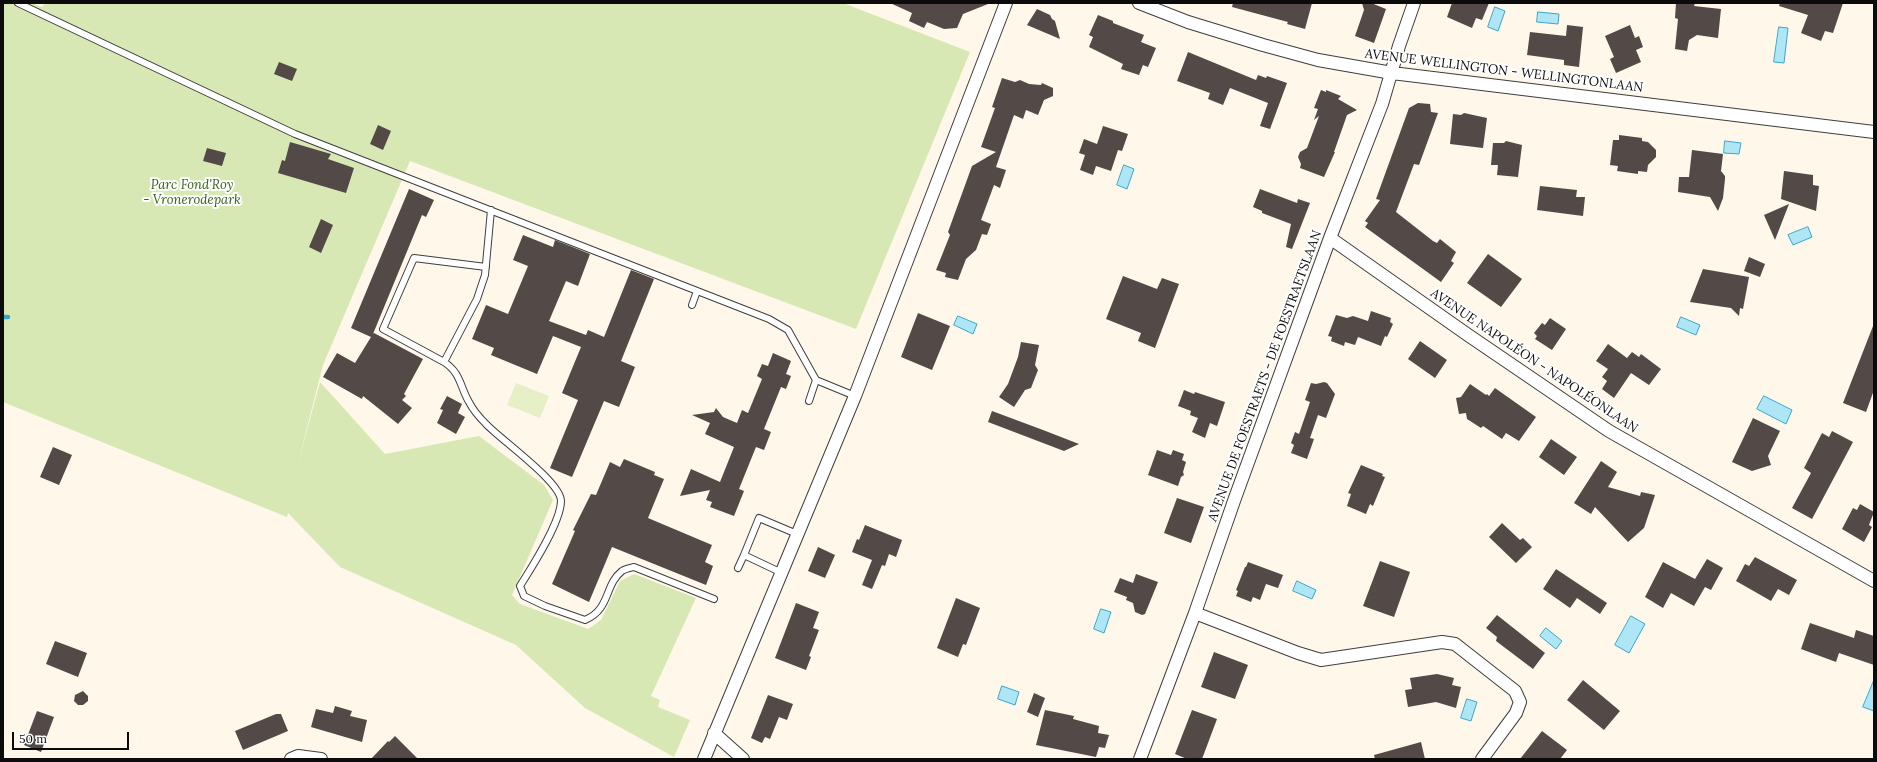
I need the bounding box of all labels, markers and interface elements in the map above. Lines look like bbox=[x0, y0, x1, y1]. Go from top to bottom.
street label: AVENUE WELLINGTON - WELLINGTONLAAN bbox=[1364, 46, 1644, 96]
park label: Parc Fond'Roy - Vronerodepark bbox=[143, 177, 241, 208]
street label: AVENUE DE FOESTRAETS - DE FOESTRAETSLAAN bbox=[1205, 228, 1325, 524]
street label: AVENUE NAPOLÉON - NAPOLÉONLAAN bbox=[1427, 286, 1641, 436]
scale bar bbox=[14, 724, 131, 750]
text: 50 m bbox=[19, 731, 47, 746]

